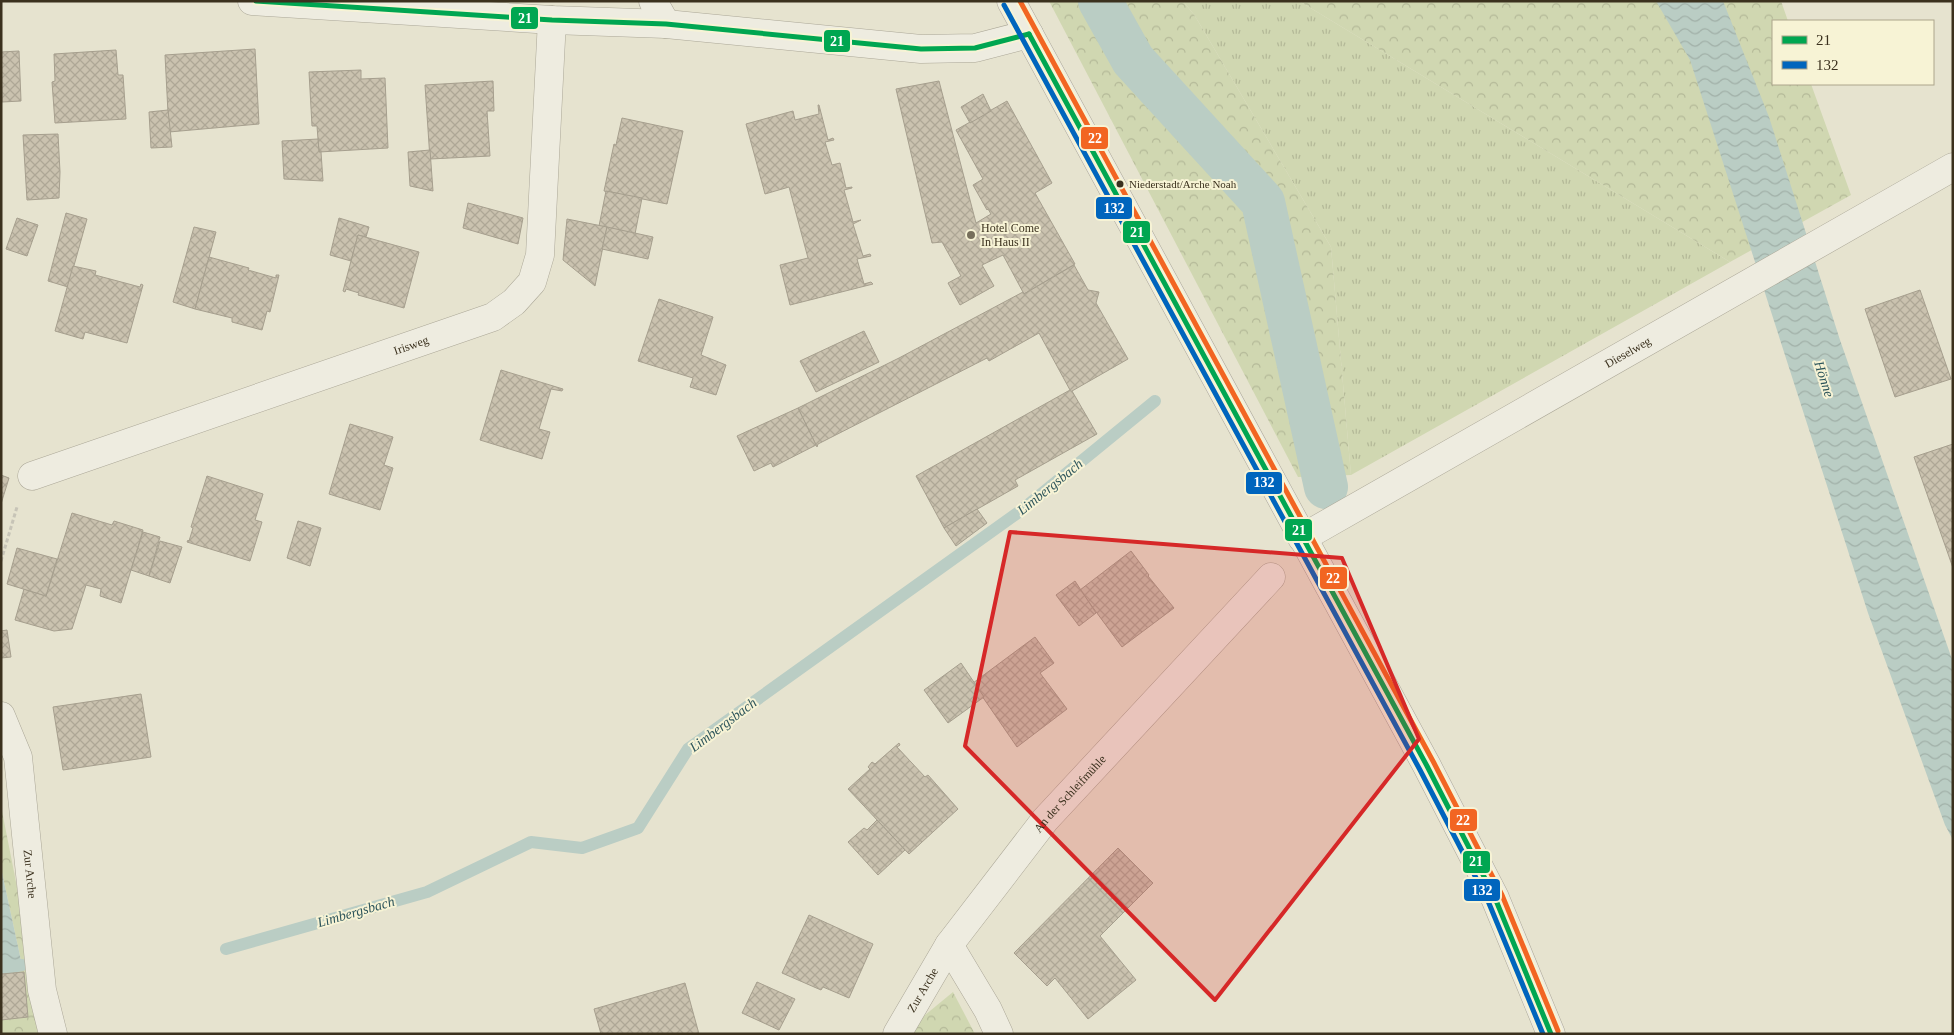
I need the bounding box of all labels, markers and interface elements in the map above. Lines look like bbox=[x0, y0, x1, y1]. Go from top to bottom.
line badge: 21 bbox=[510, 6, 539, 30]
text: 21 bbox=[518, 11, 532, 26]
legend bbox=[1772, 20, 1934, 85]
line badge: 21 bbox=[823, 29, 851, 53]
text: 21 bbox=[1816, 32, 1831, 48]
text: 21 bbox=[830, 34, 844, 49]
text: 132 bbox=[1816, 57, 1839, 73]
line badge: 22 bbox=[1080, 126, 1109, 150]
text: 22 bbox=[1088, 131, 1102, 146]
place label: Niederstadt/Arche Noah bbox=[1129, 178, 1237, 190]
marker: Niederstadt/Arche Noah bbox=[1115, 179, 1125, 189]
line badge: 132 bbox=[1095, 196, 1133, 220]
text: 132 bbox=[1104, 201, 1125, 216]
line badge: 21 bbox=[1122, 220, 1151, 244]
place label: Hotel Come In Haus II bbox=[981, 221, 1039, 249]
text: 21 bbox=[1130, 225, 1144, 240]
marker: Hotel Come In Haus II bbox=[965, 229, 977, 241]
street label: Irisweg bbox=[392, 333, 430, 358]
street label: Dieselweg bbox=[1602, 334, 1653, 371]
water label: Hönne bbox=[1811, 358, 1837, 399]
water label: Limbergsbach bbox=[1014, 456, 1086, 519]
line badge: 132 bbox=[1245, 471, 1283, 495]
text: 132 bbox=[1254, 475, 1275, 490]
line badge: 21 bbox=[1284, 518, 1313, 542]
text: 21 bbox=[1292, 523, 1306, 538]
line badge: 22 bbox=[1319, 566, 1348, 590]
text: 22 bbox=[1326, 571, 1340, 586]
water label: Limbergsbach bbox=[686, 695, 759, 756]
street label: An der Schleifmühle bbox=[1031, 752, 1109, 835]
line badge: 22 bbox=[1449, 808, 1478, 832]
text: 22 bbox=[1456, 813, 1470, 828]
street label: Zur Arche bbox=[21, 849, 40, 899]
line badge: 21 bbox=[1462, 850, 1491, 874]
text: 21 bbox=[1469, 854, 1483, 869]
line badge: 132 bbox=[1463, 878, 1501, 902]
text: 132 bbox=[1472, 883, 1493, 898]
water label: Limbergsbach bbox=[315, 894, 396, 930]
street label: Zur Arche bbox=[904, 965, 941, 1015]

